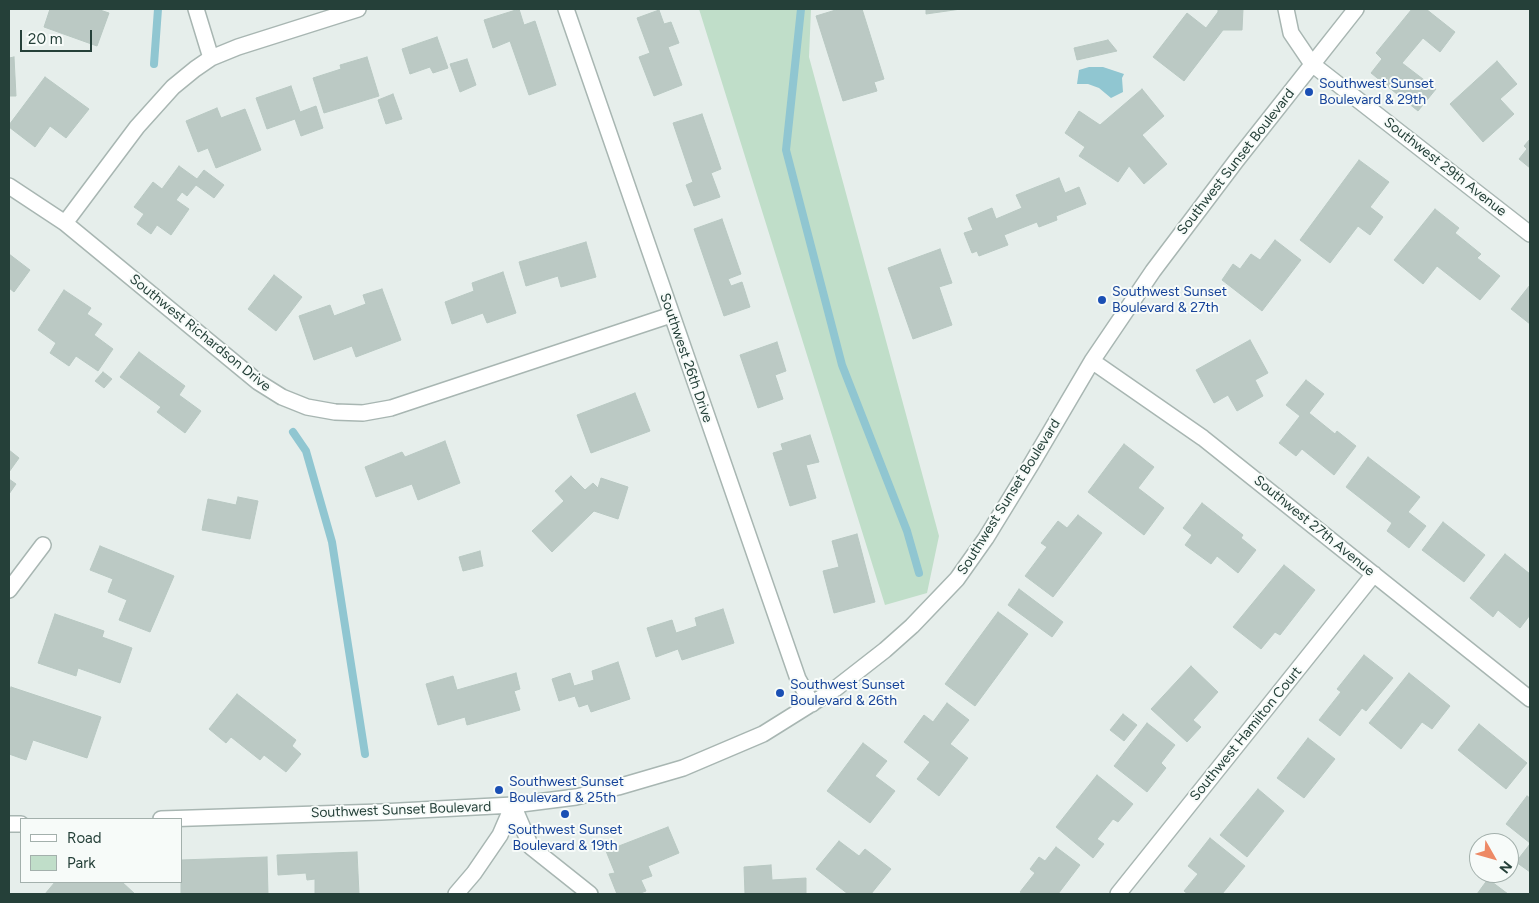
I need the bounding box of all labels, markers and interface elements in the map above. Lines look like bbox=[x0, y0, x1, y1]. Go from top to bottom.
scale bar bbox=[22, 20, 95, 52]
text: 20 m bbox=[28, 30, 62, 48]
place label: Southwest Sunset Boulevard & 29th bbox=[1319, 76, 1434, 108]
street label: Southwest Sunset Boulevard bbox=[1174, 86, 1298, 238]
marker: Southwest Sunset Boulevard & 29th bbox=[1303, 86, 1315, 98]
street label: Southwest 29th Avenue bbox=[1380, 114, 1510, 220]
street label: Southwest Richardson Drive bbox=[126, 271, 274, 395]
place label: Southwest Sunset Boulevard & 27th bbox=[1112, 284, 1227, 316]
street label: Southwest 26th Drive bbox=[656, 291, 716, 425]
marker: Southwest Sunset Boulevard & 27th bbox=[1096, 294, 1108, 306]
street label: Southwest Sunset Boulevard bbox=[954, 416, 1064, 578]
street label: Southwest 27th Avenue bbox=[1250, 472, 1378, 580]
street label: Southwest Hamilton Court bbox=[1187, 663, 1305, 805]
place label: Southwest Sunset Boulevard & 26th bbox=[790, 677, 905, 710]
marker: Southwest Sunset Boulevard & 26th bbox=[774, 687, 786, 699]
place label: Southwest Sunset Boulevard & 25th bbox=[509, 774, 624, 806]
marker: Southwest Sunset Boulevard & 25th bbox=[493, 784, 505, 796]
street label: Southwest Sunset Boulevard bbox=[310, 798, 492, 822]
marker: Southwest Sunset Boulevard & 19th bbox=[559, 808, 571, 820]
legend bbox=[20, 818, 182, 883]
place label: Southwest Sunset Boulevard & 19th bbox=[508, 822, 622, 854]
text: Road bbox=[67, 829, 102, 847]
north arrow bbox=[1469, 833, 1519, 883]
text: Park bbox=[67, 854, 96, 872]
text: N bbox=[1495, 857, 1515, 876]

